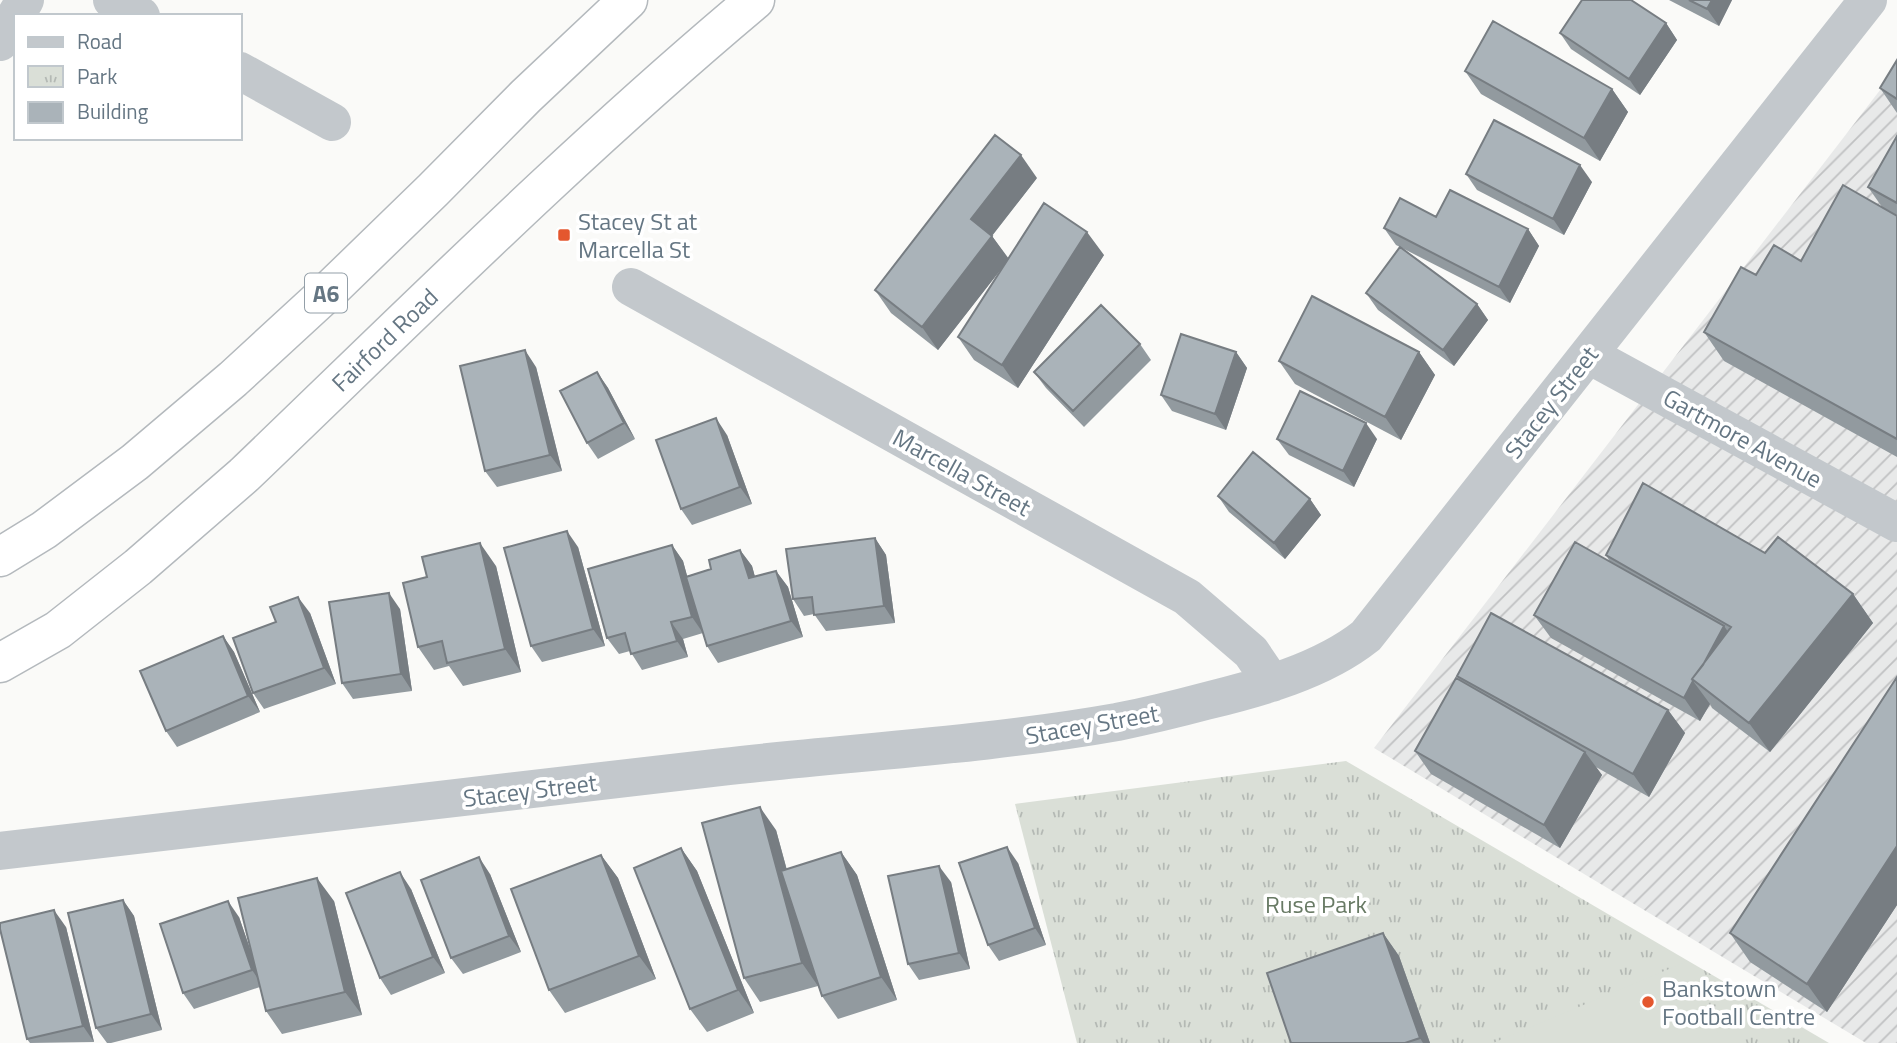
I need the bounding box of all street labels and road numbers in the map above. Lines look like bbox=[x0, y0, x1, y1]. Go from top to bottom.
road number: A6 bbox=[305, 274, 347, 312]
street label: Fairford Road bbox=[323, 279, 446, 400]
street label: Stacey Street bbox=[1495, 338, 1607, 466]
street label: Gartmore Avenue bbox=[1657, 379, 1829, 497]
street label: Marcella Street bbox=[886, 419, 1038, 525]
street label: Stacey Street bbox=[1023, 695, 1162, 753]
street label: Stacey Street bbox=[461, 764, 599, 816]

